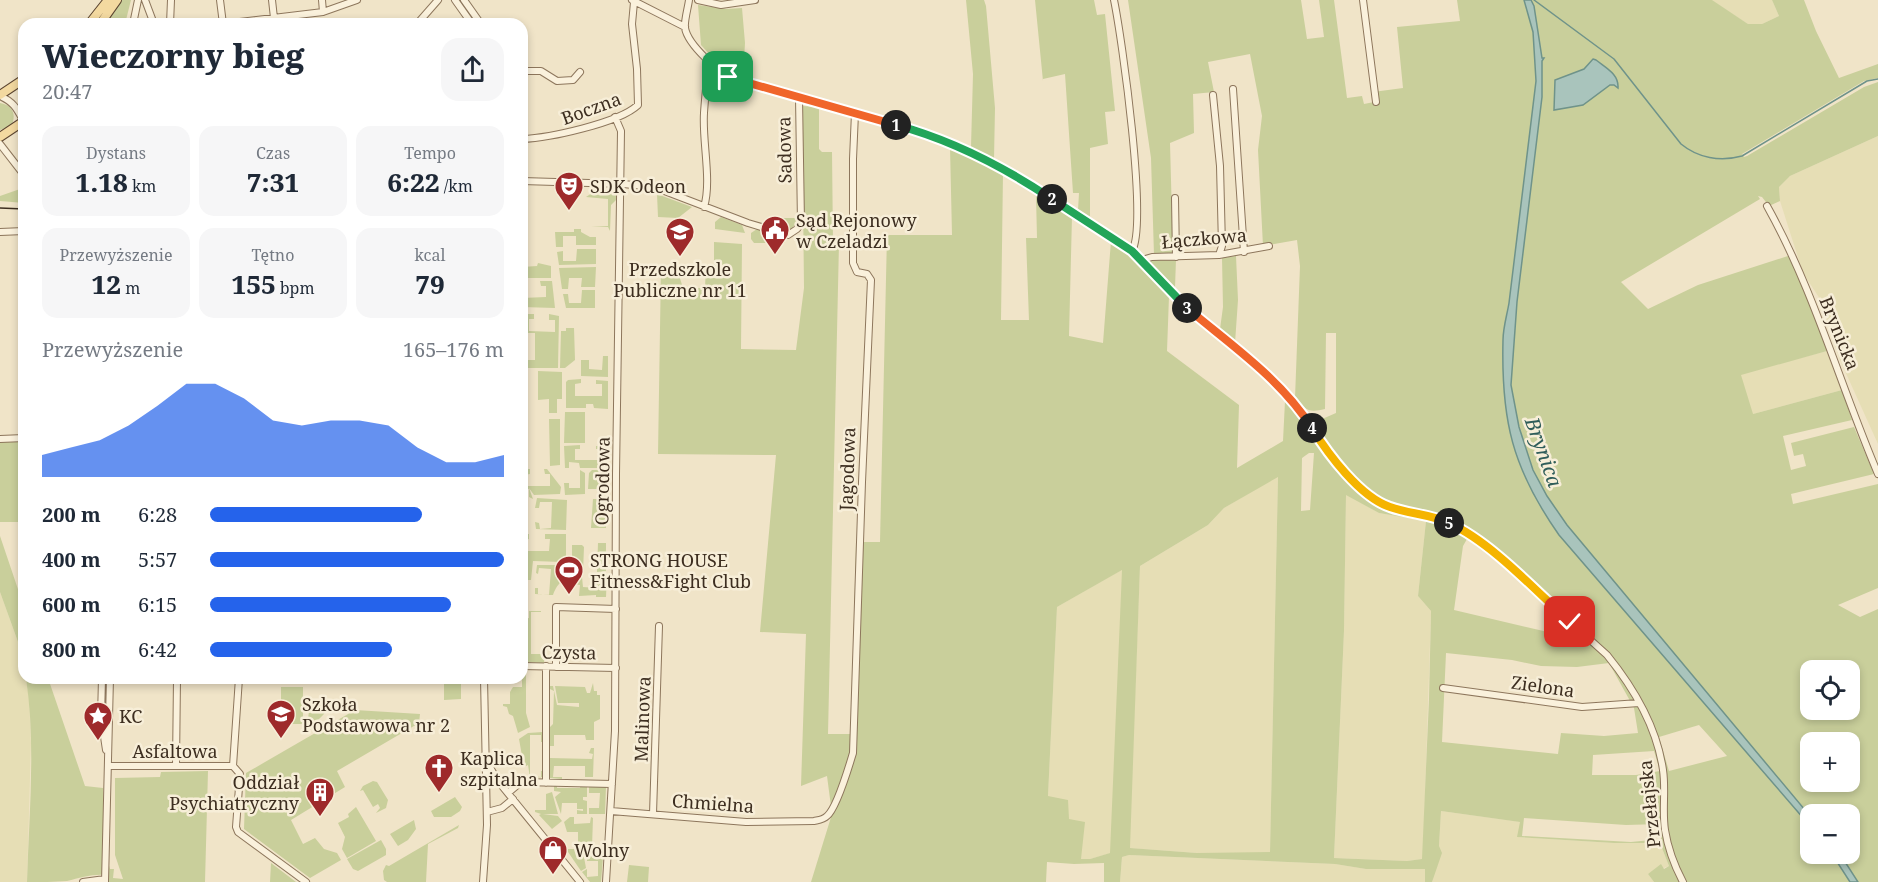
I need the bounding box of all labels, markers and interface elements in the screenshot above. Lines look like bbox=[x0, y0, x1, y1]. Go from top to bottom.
text: Wieczorny bieg bbox=[42, 33, 305, 78]
button: share bbox=[441, 38, 504, 101]
pin bbox=[702, 51, 753, 102]
icon: arrive bbox=[711, 60, 744, 93]
text: 20:47 bbox=[42, 78, 92, 105]
street label: Boczna bbox=[558, 86, 624, 130]
pin: 1 bbox=[881, 110, 911, 140]
text: 1 bbox=[891, 114, 901, 136]
street label: Sadowa bbox=[771, 116, 797, 184]
text: Dystans bbox=[86, 142, 146, 164]
text: Czas bbox=[256, 142, 290, 164]
text: Tempo bbox=[404, 142, 456, 164]
text: 1.18 bbox=[76, 164, 128, 200]
text: 7:31 bbox=[247, 164, 299, 200]
text: 6:22 bbox=[387, 164, 440, 200]
theatre icon: SDK Odeon bbox=[553, 170, 585, 212]
place label: SDK Odeon bbox=[590, 174, 687, 198]
text: km bbox=[128, 175, 156, 197]
text: /km bbox=[440, 175, 473, 197]
pin: 2 bbox=[1037, 184, 1067, 214]
text: 2 bbox=[1047, 188, 1057, 210]
place label: Sąd Rejonowy w Czeladzi bbox=[796, 208, 917, 253]
public building icon: Sąd Rejonowy w Czeladzi bbox=[759, 214, 791, 256]
school or university icon: Przedszkole Publiczne nr 11 bbox=[664, 216, 696, 258]
street label: Łączkowa bbox=[1160, 222, 1248, 254]
text: Przewyższenie bbox=[60, 244, 172, 266]
text: Tętno bbox=[252, 244, 294, 266]
text: kcal bbox=[415, 244, 445, 266]
place label: Przedszkole Publiczne nr 11 bbox=[613, 257, 747, 302]
text: 12 bbox=[92, 266, 121, 302]
text: 155 bbox=[231, 266, 276, 302]
text: 79 bbox=[415, 266, 445, 302]
text: m bbox=[121, 277, 140, 299]
text: bpm bbox=[276, 277, 315, 299]
pin: 3 bbox=[1172, 293, 1202, 323]
street label: Brynicka bbox=[1814, 293, 1866, 373]
text: 3 bbox=[1182, 297, 1192, 319]
text: Przewyższenie bbox=[42, 336, 183, 363]
text: 165–176 m bbox=[403, 336, 504, 363]
water label: Brynica bbox=[1519, 412, 1569, 491]
pin: 4 bbox=[1297, 413, 1327, 443]
text: 4 bbox=[1307, 417, 1317, 439]
street label: Jagodowa bbox=[834, 427, 860, 512]
street label: Ogrodowa bbox=[589, 436, 615, 526]
text: 200 m bbox=[42, 501, 101, 528]
text: 6:28 bbox=[138, 501, 177, 528]
pin: 5 bbox=[1434, 508, 1464, 538]
text: 5 bbox=[1444, 512, 1454, 534]
text: 400 m bbox=[42, 546, 101, 573]
text: 5:57 bbox=[138, 546, 177, 573]
place label: STRONG HOUSE Fitness&Fight Club bbox=[590, 548, 751, 593]
sports icon: STRONG HOUSE Fitness&Fight Club bbox=[553, 554, 585, 596]
text: 600 m bbox=[42, 591, 101, 618]
text: 6:15 bbox=[138, 591, 177, 618]
pin bbox=[1544, 596, 1595, 647]
icon: check bbox=[1553, 605, 1586, 638]
text: 800 m bbox=[42, 636, 101, 663]
text: 6:42 bbox=[138, 636, 177, 663]
street label: Czysta bbox=[541, 640, 597, 664]
map controls bbox=[1800, 660, 1860, 864]
button: locate bbox=[1800, 660, 1860, 720]
street label: Zielona bbox=[1510, 670, 1576, 702]
street label: Malinowa bbox=[629, 676, 655, 762]
place label: Szkoła Podstawowa nr 2 bbox=[302, 692, 450, 737]
school or university icon: Szkoła Podstawowa nr 2 bbox=[265, 698, 297, 740]
place icon: KC bbox=[82, 700, 114, 742]
place label: KC bbox=[119, 704, 142, 728]
button: + bbox=[1800, 732, 1860, 792]
street label: Asfaltowa bbox=[132, 739, 218, 763]
place label: Kaplica szpitalna bbox=[460, 746, 538, 791]
church icon: Kaplica szpitalna bbox=[423, 752, 455, 794]
street label: Przełajska bbox=[1632, 759, 1666, 849]
place label: Oddział Psychiatryczny bbox=[169, 770, 300, 815]
building icon: Oddział Psychiatryczny bbox=[304, 776, 336, 818]
street label: Chmielna bbox=[671, 788, 755, 818]
button: − bbox=[1800, 804, 1860, 864]
shop icon: Wolny bbox=[537, 834, 569, 876]
place label: Wolny bbox=[574, 838, 630, 862]

